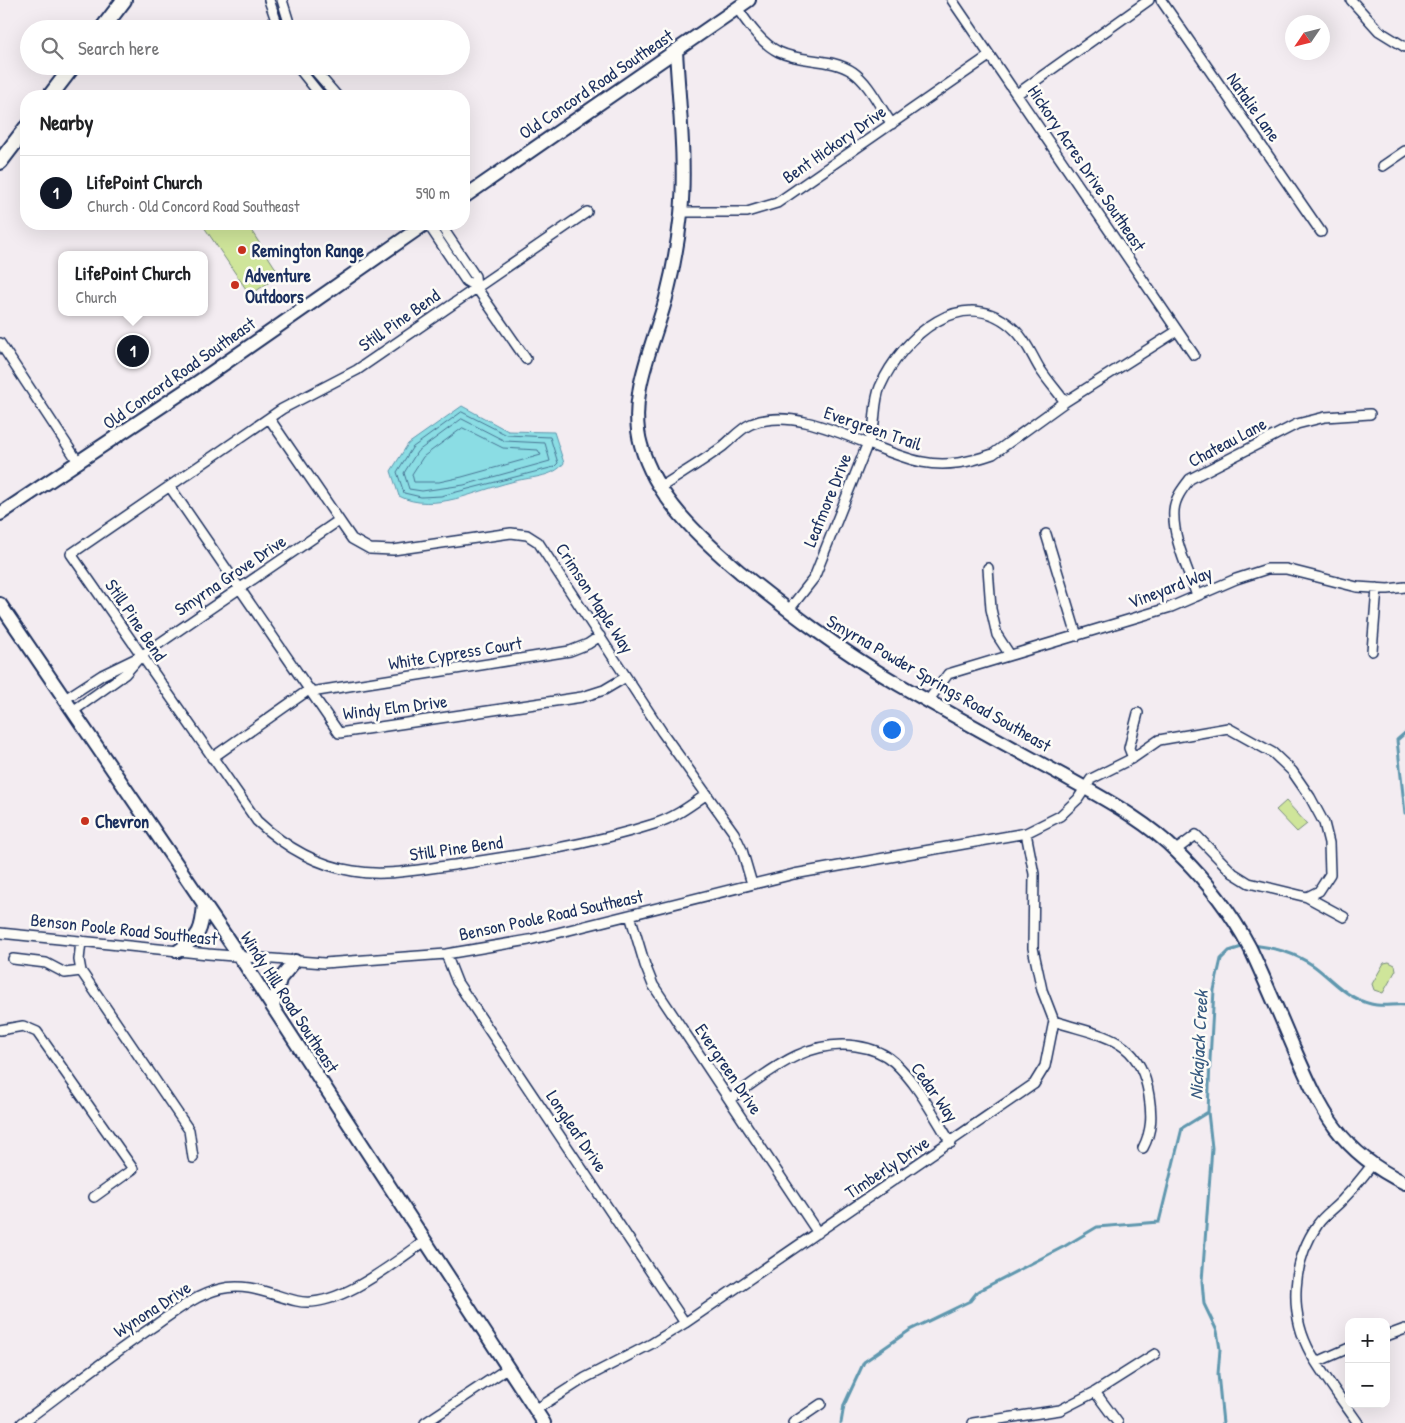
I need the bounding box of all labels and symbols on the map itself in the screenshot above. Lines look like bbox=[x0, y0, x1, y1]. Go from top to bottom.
north arrow bbox=[1285, 15, 1330, 60]
street label: Old Concord Road Southeast bbox=[514, 23, 679, 145]
street label: Natalie Lane bbox=[1221, 67, 1287, 147]
street label: Hickory Acres Drive Southeast bbox=[1022, 80, 1153, 257]
street label: Bent Hickory Drive bbox=[777, 99, 891, 189]
place label: Remington Range bbox=[252, 238, 365, 264]
marker: Remington Range bbox=[236, 244, 248, 256]
place label: Adventure Outdoors bbox=[245, 263, 312, 309]
marker: Adventure Outdoors bbox=[229, 279, 241, 291]
street label: Still Pine Bend bbox=[353, 283, 445, 357]
street label: Old Concord Road Southeast bbox=[98, 310, 261, 435]
pin: 1 bbox=[117, 332, 149, 370]
street label: Evergreen Trail bbox=[821, 400, 925, 456]
street label: Chateau Lane bbox=[1183, 411, 1271, 473]
street label: Leafmore Drive bbox=[797, 449, 857, 551]
street label: Smyrna Grove Drive bbox=[169, 528, 291, 622]
street label: Crimson Maple Way bbox=[550, 538, 640, 658]
street label: Vineyard Way bbox=[1124, 559, 1216, 614]
street label: Still Pine Bend bbox=[99, 574, 173, 666]
street label: Smyrna Powder Springs Road Southeast bbox=[822, 608, 1057, 758]
street label: White Cypress Court bbox=[386, 630, 524, 676]
street label: Windy Elm Drive bbox=[341, 688, 449, 726]
your location bbox=[879, 717, 905, 743]
place label: Chevron bbox=[95, 809, 149, 834]
marker: Chevron bbox=[79, 815, 91, 827]
street label: Still Pine Bend bbox=[408, 829, 504, 867]
street label: Benson Poole Road Southeast bbox=[457, 883, 646, 947]
street label: Benson Poole Road Southeast bbox=[29, 907, 219, 951]
street label: Windy Hill Road Southeast bbox=[235, 926, 346, 1078]
water label: Nickajack Creek bbox=[1182, 988, 1214, 1100]
street label: Evergreen Drive bbox=[689, 1019, 769, 1119]
street label: Cedar Way bbox=[905, 1057, 965, 1127]
street label: Longleaf Drive bbox=[540, 1085, 614, 1177]
street label: Timberly Drive bbox=[840, 1130, 934, 1204]
street label: Wynona Drive bbox=[109, 1275, 195, 1343]

